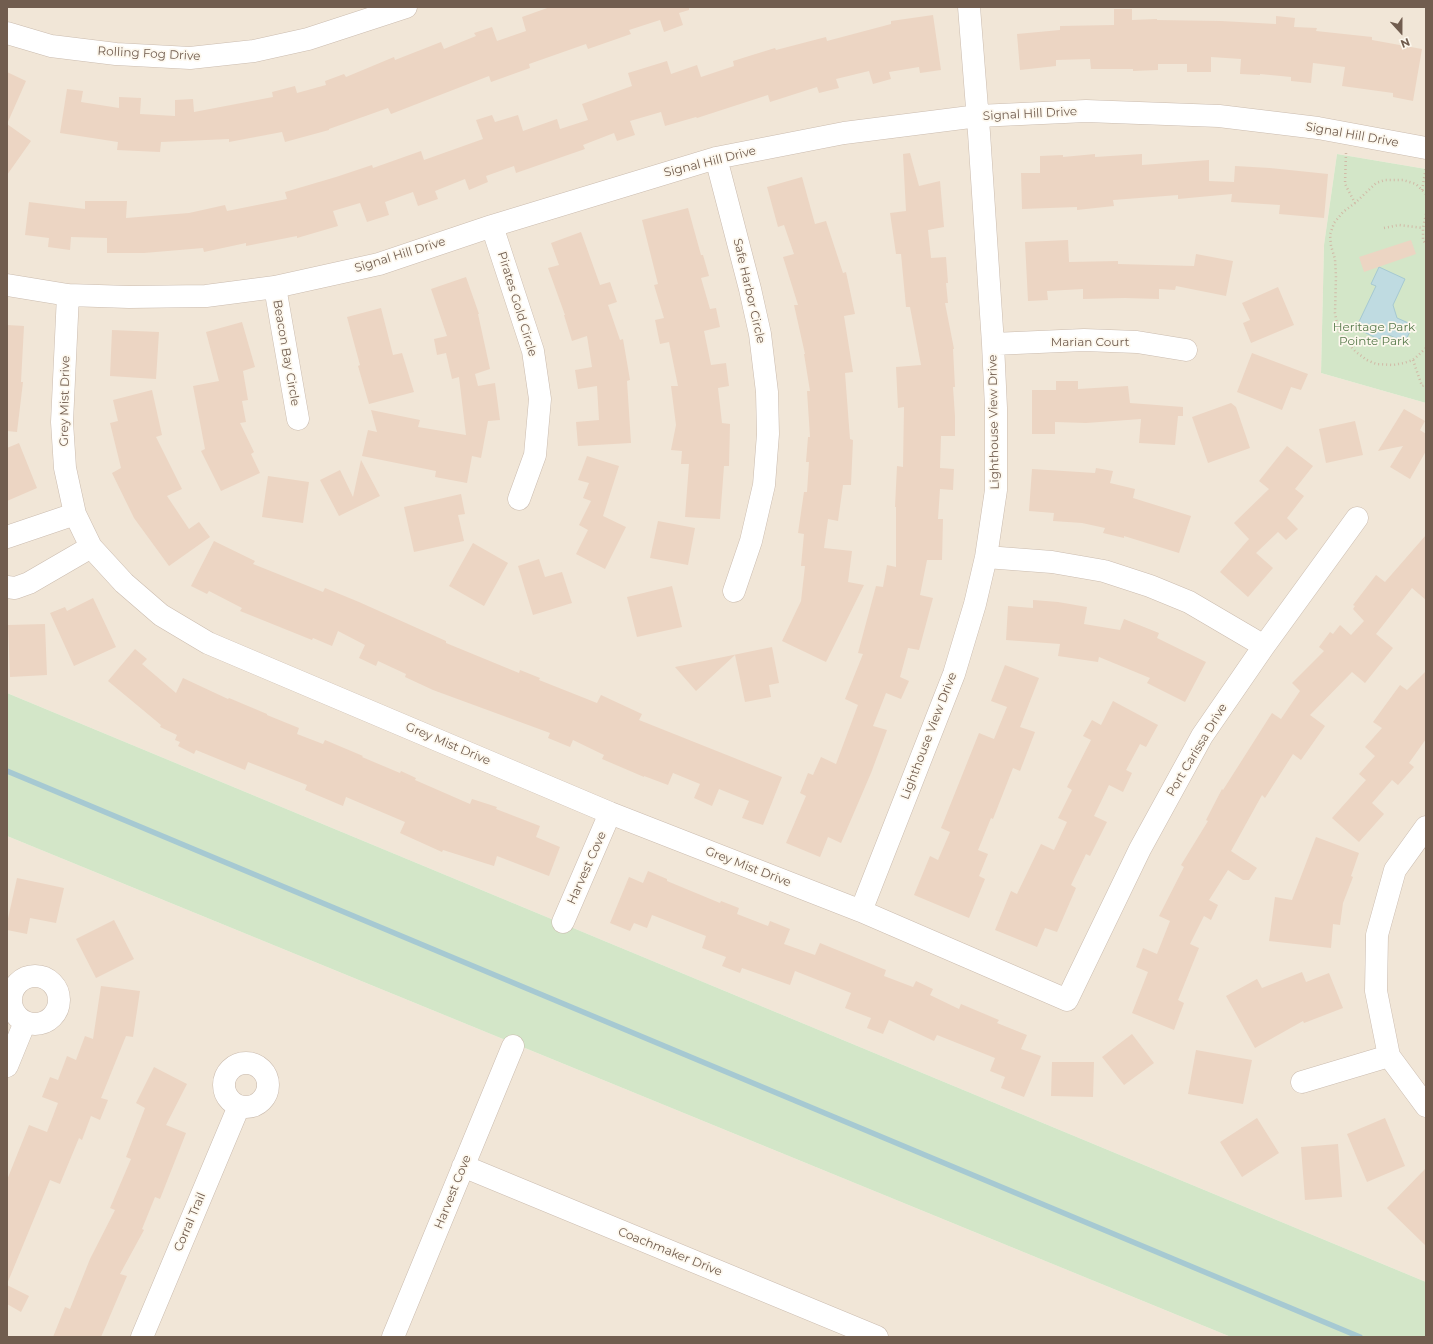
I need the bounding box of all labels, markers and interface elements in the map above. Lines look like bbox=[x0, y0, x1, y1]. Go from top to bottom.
north arrow bbox=[1381, 12, 1421, 52]
text: N bbox=[1399, 35, 1412, 51]
street label: Rolling Fog Drive bbox=[97, 44, 201, 64]
street label: Signal Hill Drive bbox=[982, 104, 1078, 124]
street label: Signal Hill Drive bbox=[1304, 120, 1400, 150]
street label: Signal Hill Drive bbox=[662, 144, 758, 180]
street label: Signal Hill Drive bbox=[353, 234, 447, 276]
street label: Safe Harbor Circle bbox=[730, 237, 768, 345]
street label: Pirates Gold Circle bbox=[494, 250, 540, 358]
street label: Beacon Bay Circle bbox=[270, 299, 302, 407]
park label: Heritage Park Pointe Park bbox=[1333, 320, 1415, 348]
street label: Marian Court bbox=[1051, 335, 1129, 349]
street label: Lighthouse View Drive bbox=[986, 354, 1002, 490]
street label: Grey Mist Drive bbox=[57, 356, 73, 446]
street label: Lighthouse View Drive bbox=[898, 670, 960, 802]
street label: Port Carissa Drive bbox=[1164, 701, 1230, 799]
street label: Grey Mist Drive bbox=[403, 720, 493, 768]
street label: Harvest Cove bbox=[564, 829, 610, 907]
street label: Grey Mist Drive bbox=[703, 844, 793, 890]
street label: Harvest Cove bbox=[432, 1153, 474, 1231]
street label: Corral Trail bbox=[171, 1190, 209, 1254]
street label: Coachmaker Drive bbox=[616, 1225, 724, 1279]

